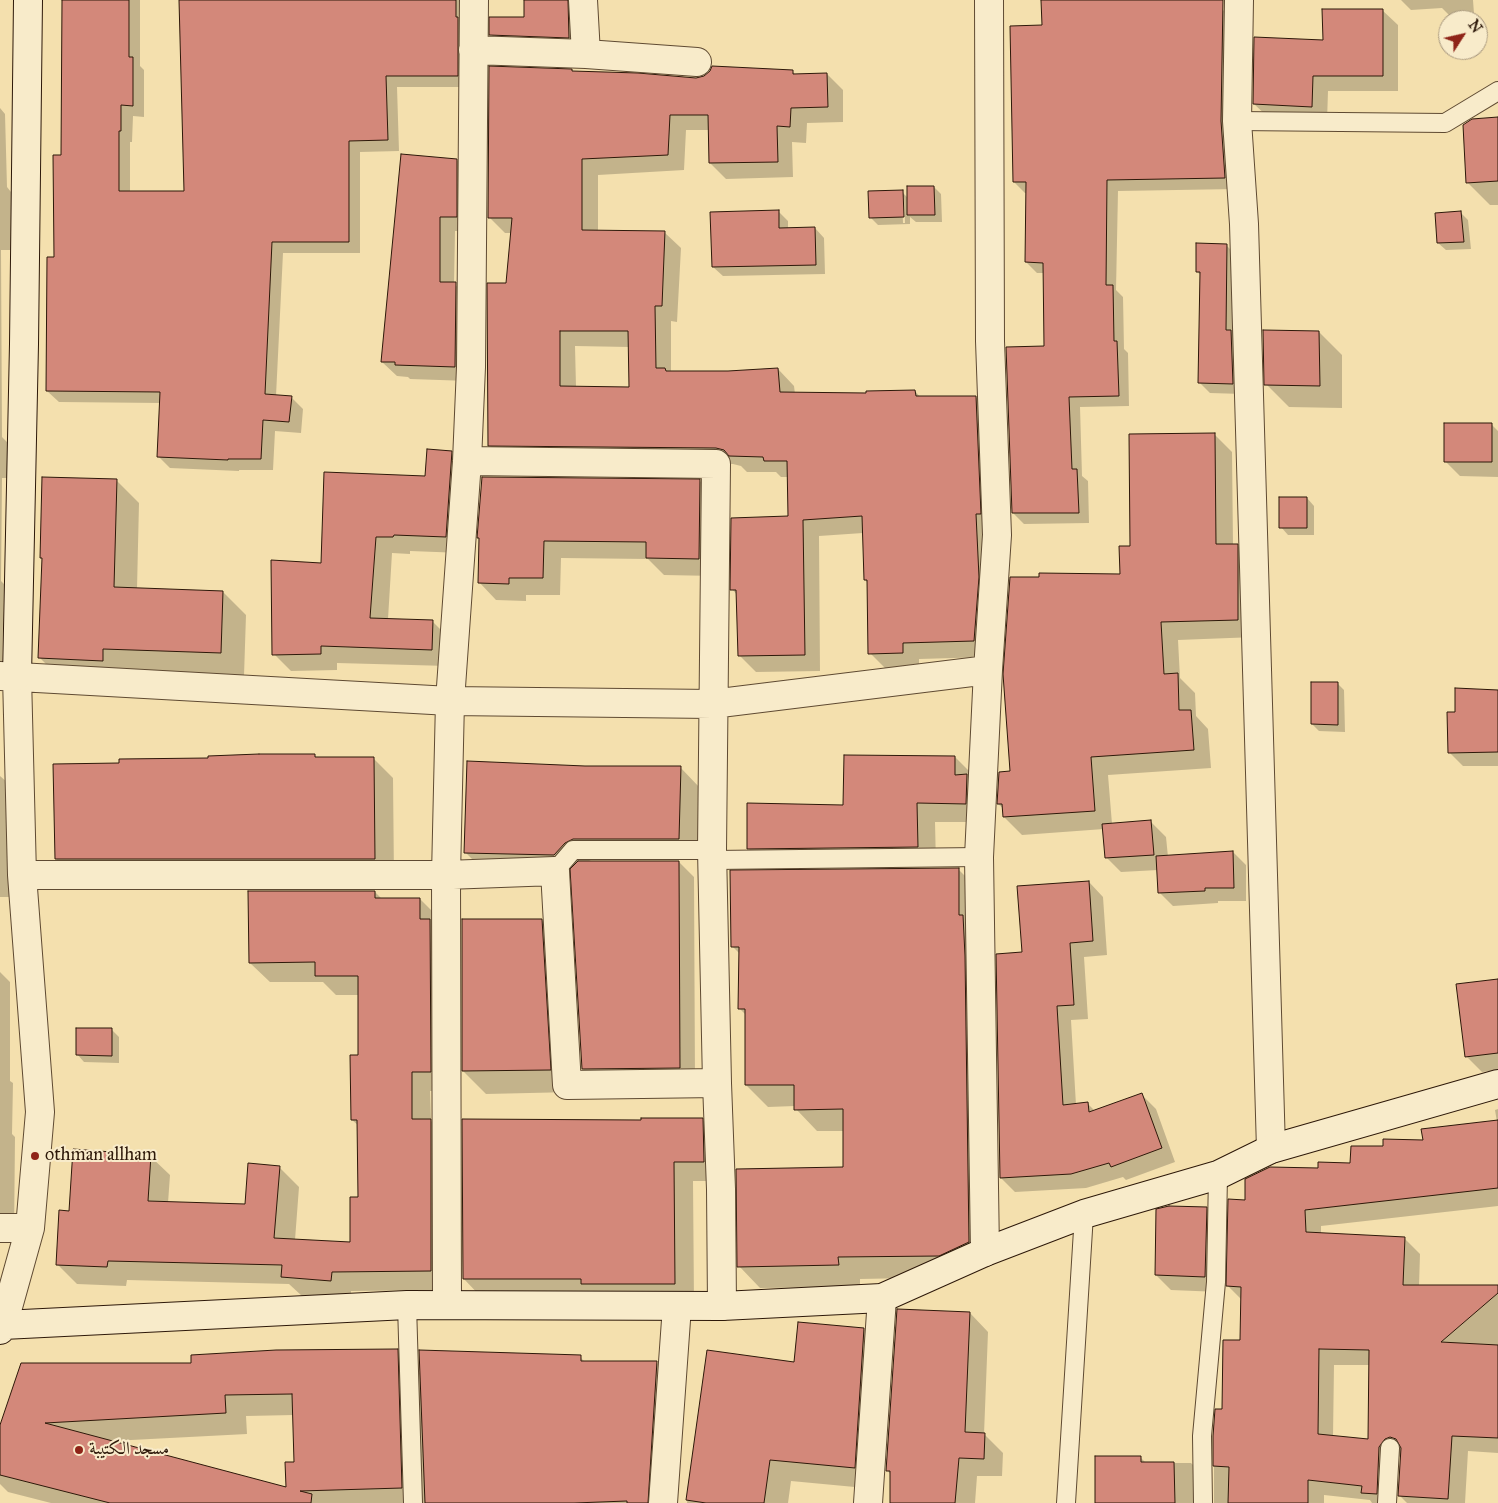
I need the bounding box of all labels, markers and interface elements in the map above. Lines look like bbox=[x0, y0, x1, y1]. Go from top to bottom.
north arrow bbox=[1438, 10, 1488, 60]
text: N bbox=[1465, 17, 1485, 36]
place label: othman allham bbox=[45, 1145, 157, 1167]
marker: othman allham bbox=[29, 1150, 41, 1162]
place label: مسجد الكتيبة bbox=[89, 1439, 169, 1461]
marker: مسجد الكتيبة bbox=[73, 1444, 85, 1456]

